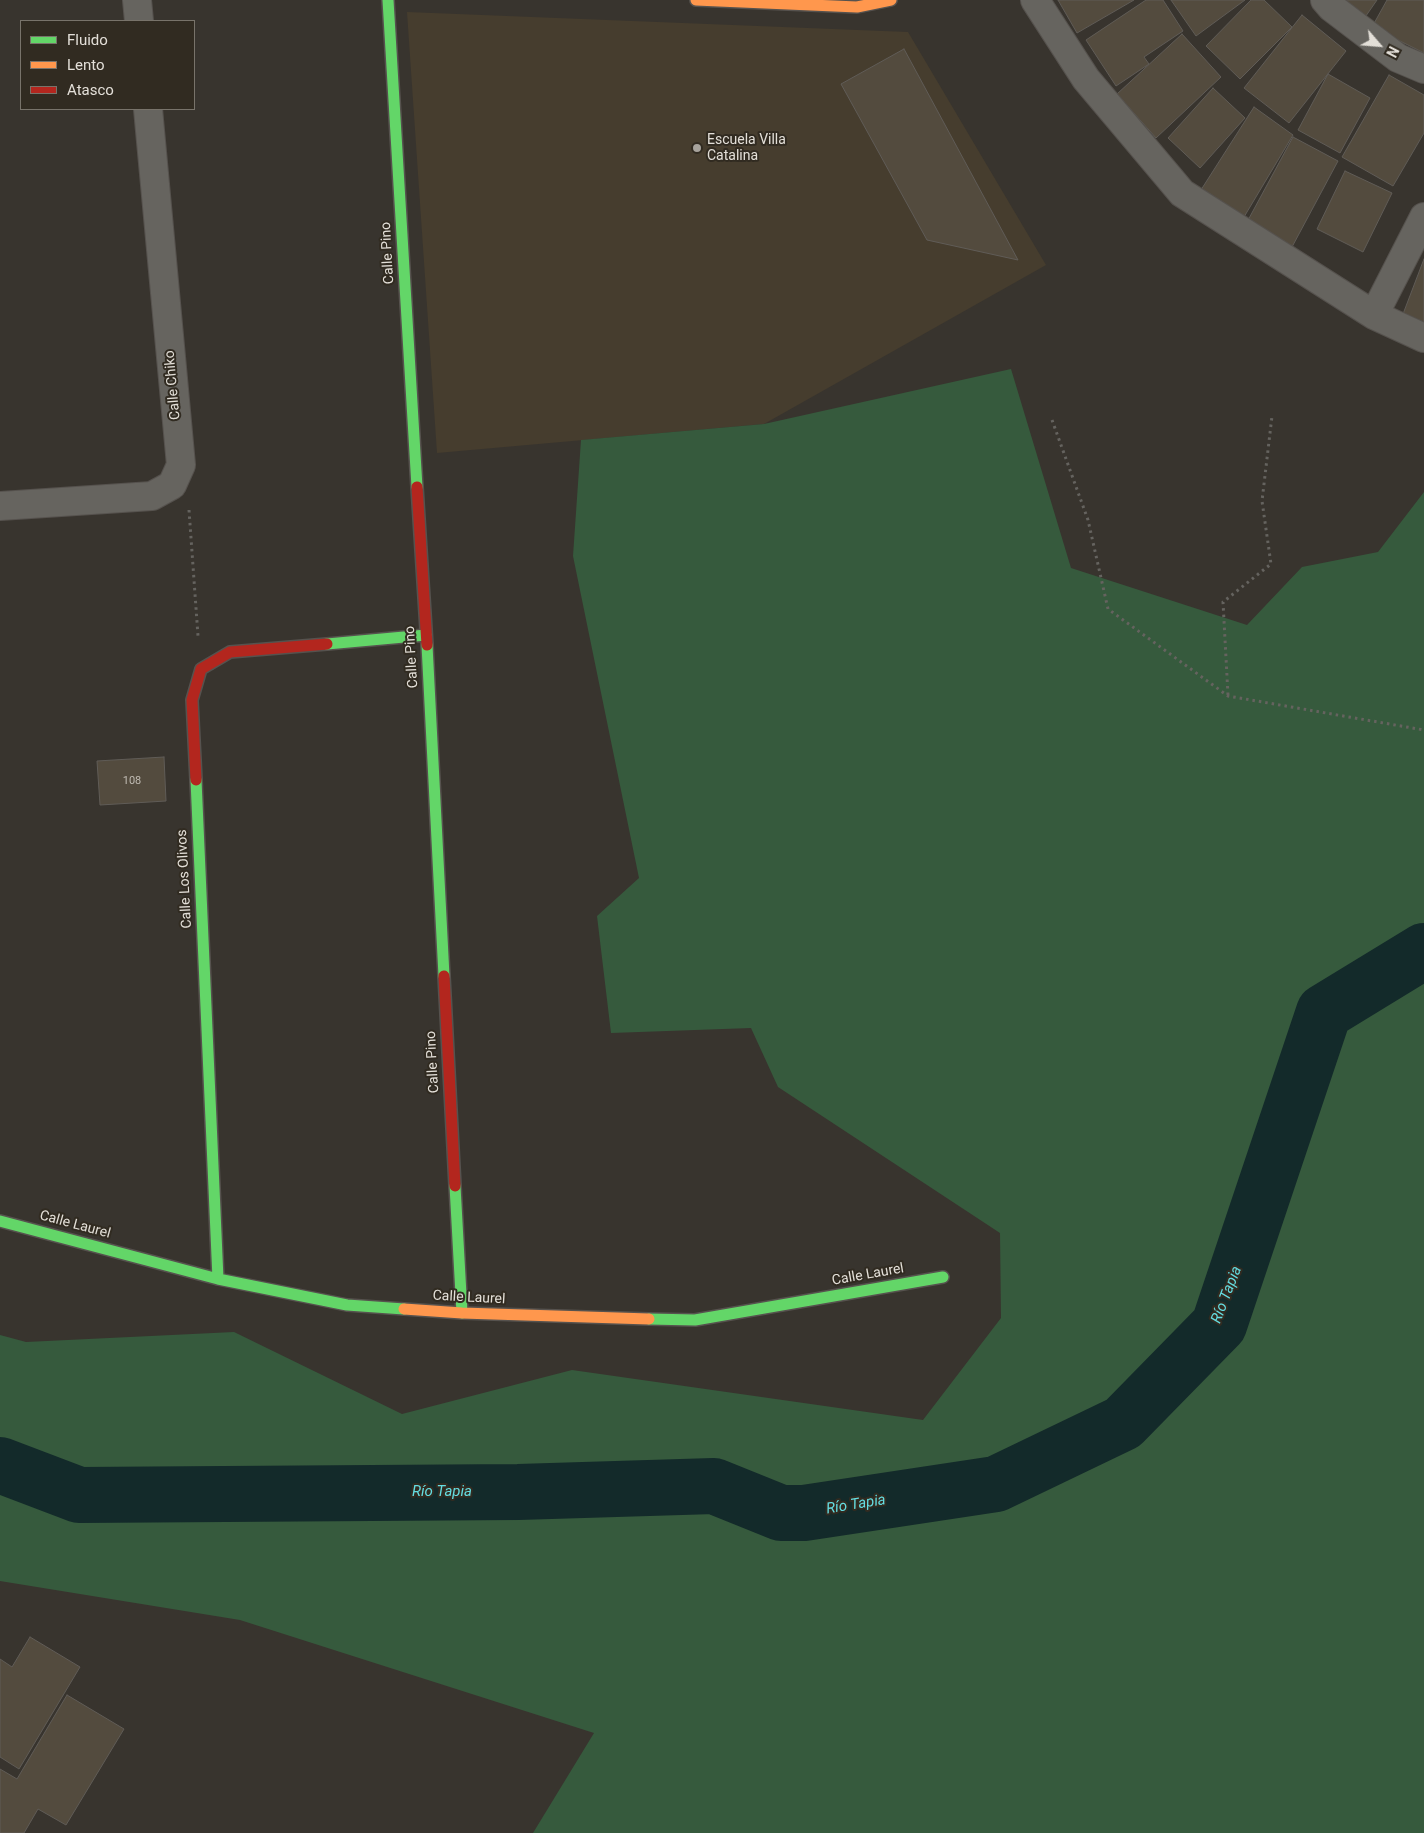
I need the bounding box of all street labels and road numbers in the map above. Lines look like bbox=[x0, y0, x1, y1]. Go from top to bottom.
street label: Calle Pino bbox=[378, 221, 398, 285]
street label: Calle Chiko bbox=[162, 350, 184, 420]
street label: Calle Pino bbox=[402, 625, 422, 689]
street label: Calle Los Olivos bbox=[174, 829, 196, 929]
street label: Calle Pino bbox=[423, 1030, 443, 1094]
street label: Calle Laurel bbox=[38, 1207, 112, 1243]
street label: Calle Laurel bbox=[831, 1260, 905, 1290]
street label: Calle Laurel bbox=[432, 1288, 506, 1308]

